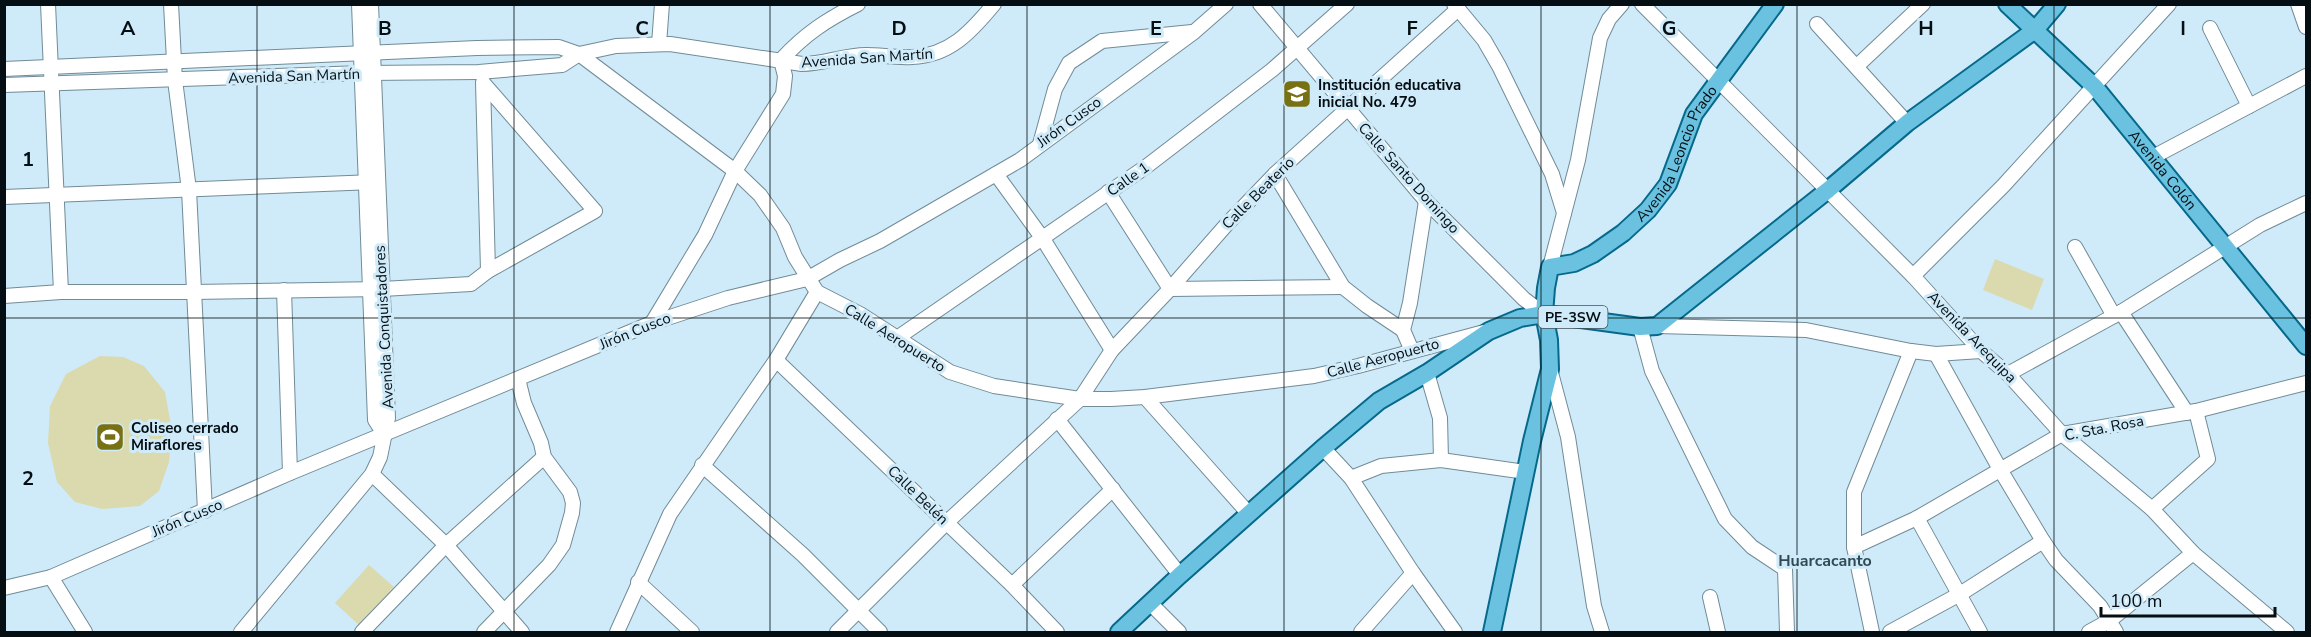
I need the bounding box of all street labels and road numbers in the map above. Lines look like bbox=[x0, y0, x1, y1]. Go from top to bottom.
street label: Avenida San Martín bbox=[800, 43, 934, 73]
street label: Avenida San Martín bbox=[228, 64, 360, 88]
street label: Avenida Leoncio Prado bbox=[1631, 81, 1722, 226]
street label: Jirón Cusco bbox=[1032, 92, 1105, 153]
street label: Calle Santo Domingo bbox=[1354, 118, 1464, 238]
street label: Avenida Colón bbox=[2124, 126, 2201, 214]
street label: Calle Beaterio bbox=[1217, 152, 1299, 234]
street label: Calle 1 bbox=[1103, 157, 1153, 201]
street label: Avenida Conquistadores bbox=[370, 245, 398, 409]
street label: Avenida Arequipa bbox=[1923, 287, 2021, 387]
street label: Calle Aeropuerto bbox=[841, 299, 949, 377]
road number: PE-3SW bbox=[1538, 306, 1608, 328]
street label: Jirón Cusco bbox=[596, 308, 674, 355]
street label: Calle Aeropuerto bbox=[1325, 333, 1441, 383]
street label: C. Sta. Rosa bbox=[2063, 410, 2145, 446]
street label: Calle Belén bbox=[883, 461, 953, 529]
street label: Jirón Cusco bbox=[148, 494, 225, 542]

